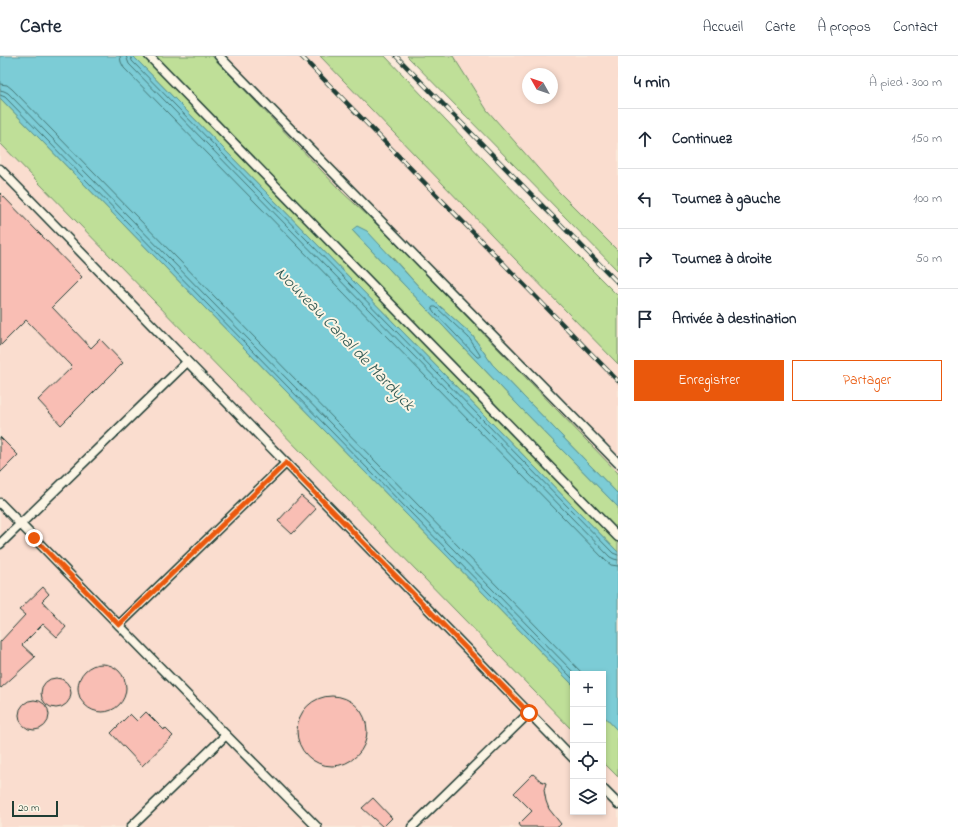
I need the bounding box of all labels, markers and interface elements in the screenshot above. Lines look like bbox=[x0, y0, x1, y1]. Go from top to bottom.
text: Carte bbox=[20, 14, 61, 41]
text: Accueil bbox=[703, 17, 743, 38]
text: Carte bbox=[765, 17, 796, 38]
text: À propos bbox=[818, 17, 871, 38]
text: Contact bbox=[893, 17, 938, 38]
north arrow bbox=[522, 68, 558, 104]
text: 4 min bbox=[634, 70, 670, 95]
text: À pied · 300 m bbox=[869, 73, 942, 92]
icon: ahead bbox=[634, 128, 656, 150]
text: Continuez bbox=[672, 128, 732, 150]
text: 150 m bbox=[911, 129, 942, 148]
icon: left bbox=[634, 188, 656, 210]
text: Tournez à gauche bbox=[672, 188, 780, 210]
text: 100 m bbox=[913, 189, 942, 208]
icon: right bbox=[634, 248, 656, 270]
text: Tournez à droite bbox=[672, 248, 772, 270]
text: 50 m bbox=[916, 249, 942, 268]
water label: Nouveau Canal de Mardyck bbox=[269, 261, 422, 418]
icon: arrive bbox=[634, 308, 656, 330]
text: Arrivée à destination bbox=[672, 308, 797, 330]
button: Enregistrer bbox=[634, 360, 784, 401]
button: Partager bbox=[792, 360, 942, 401]
route end bbox=[25, 529, 43, 547]
map controls bbox=[570, 671, 606, 815]
button: + bbox=[570, 671, 606, 707]
route start bbox=[520, 704, 538, 722]
button: − bbox=[570, 707, 606, 743]
button: locate bbox=[570, 743, 606, 779]
button: layers bbox=[570, 779, 606, 815]
scale bar bbox=[12, 799, 58, 818]
text: 20 m bbox=[18, 800, 40, 816]

